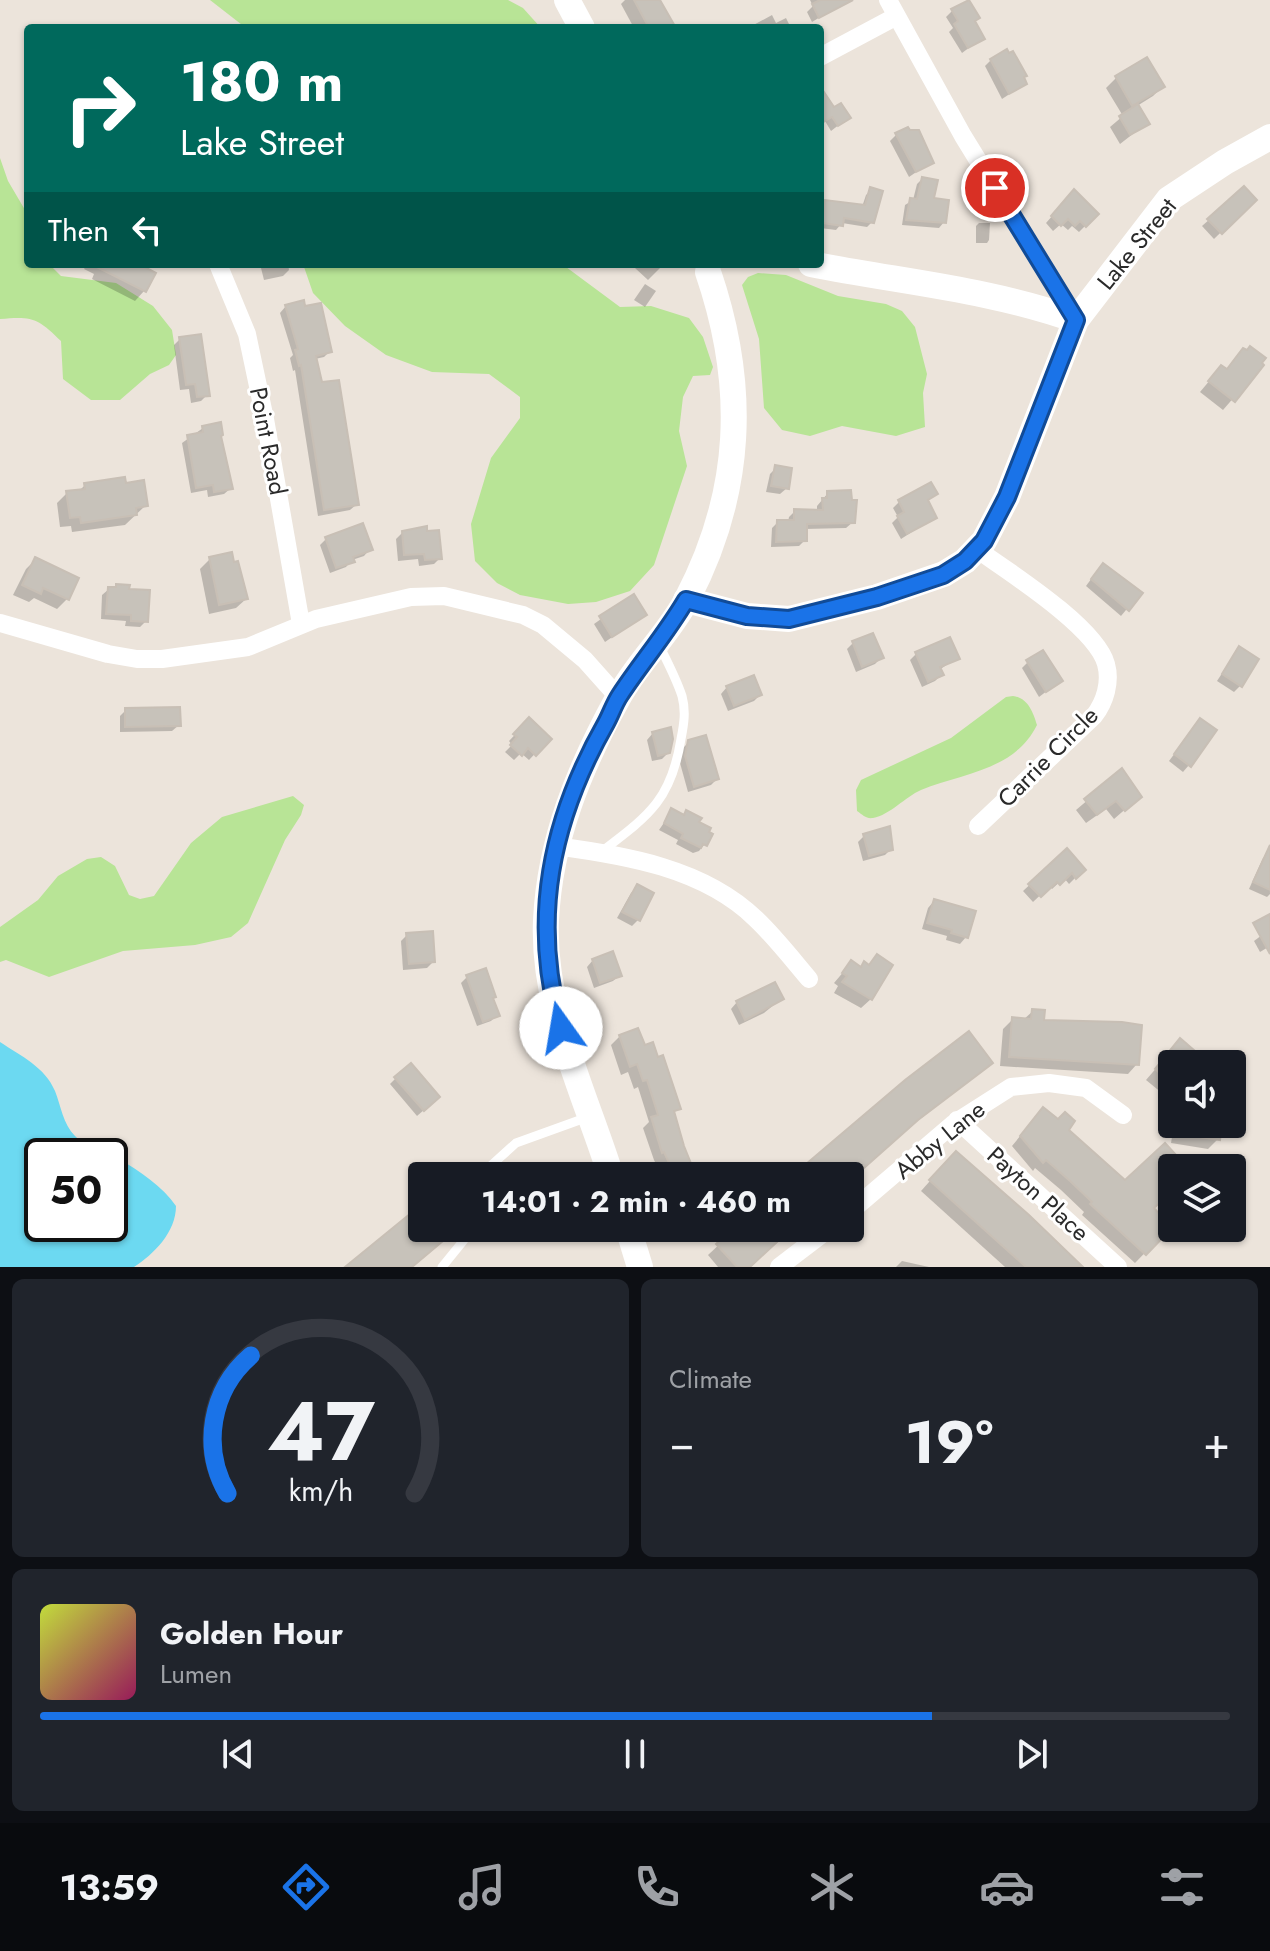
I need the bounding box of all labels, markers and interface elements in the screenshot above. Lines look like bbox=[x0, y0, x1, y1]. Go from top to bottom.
text: 180 m bbox=[180, 41, 343, 122]
icon: right bbox=[48, 56, 152, 160]
text: Lake Street bbox=[180, 116, 344, 168]
pin bbox=[961, 154, 1029, 222]
icon: arrive bbox=[973, 166, 1017, 210]
street label: Lake Street bbox=[1089, 190, 1185, 297]
icon: left bbox=[125, 208, 169, 252]
text: Then bbox=[48, 209, 109, 252]
street label: Point Road bbox=[241, 384, 296, 498]
street label: Carrie Circle bbox=[989, 698, 1106, 815]
position arrow bbox=[519, 986, 603, 1070]
map controls bbox=[1158, 1050, 1246, 1242]
button: sound bbox=[1158, 1050, 1246, 1138]
street label: Abby Lane bbox=[887, 1092, 993, 1187]
speed limit sign: 50 bbox=[24, 1138, 128, 1242]
street label: Payton Place bbox=[979, 1138, 1097, 1249]
button: layers bbox=[1158, 1154, 1246, 1242]
text: 14:01 · 2 min · 460 m bbox=[481, 1180, 791, 1223]
text: Climate bbox=[669, 1360, 752, 1398]
text: 47 bbox=[266, 1371, 375, 1491]
text: 19° bbox=[905, 1399, 993, 1486]
text: − bbox=[669, 1411, 695, 1475]
text: + bbox=[1203, 1411, 1230, 1475]
text: km/h bbox=[288, 1470, 353, 1512]
text: Golden Hour bbox=[160, 1612, 343, 1655]
text: Lumen bbox=[160, 1655, 232, 1693]
icon: previous bbox=[216, 1732, 260, 1776]
icon: pause bbox=[613, 1732, 657, 1776]
icon: next bbox=[1010, 1732, 1054, 1776]
icon: directions bbox=[278, 1859, 334, 1915]
icon: music bbox=[454, 1859, 510, 1915]
icon: phone bbox=[629, 1859, 685, 1915]
icon: climate bbox=[804, 1859, 860, 1915]
icon: car bbox=[979, 1859, 1035, 1915]
icon: filters bbox=[1154, 1859, 1210, 1915]
text: 13:59 bbox=[60, 1861, 159, 1913]

